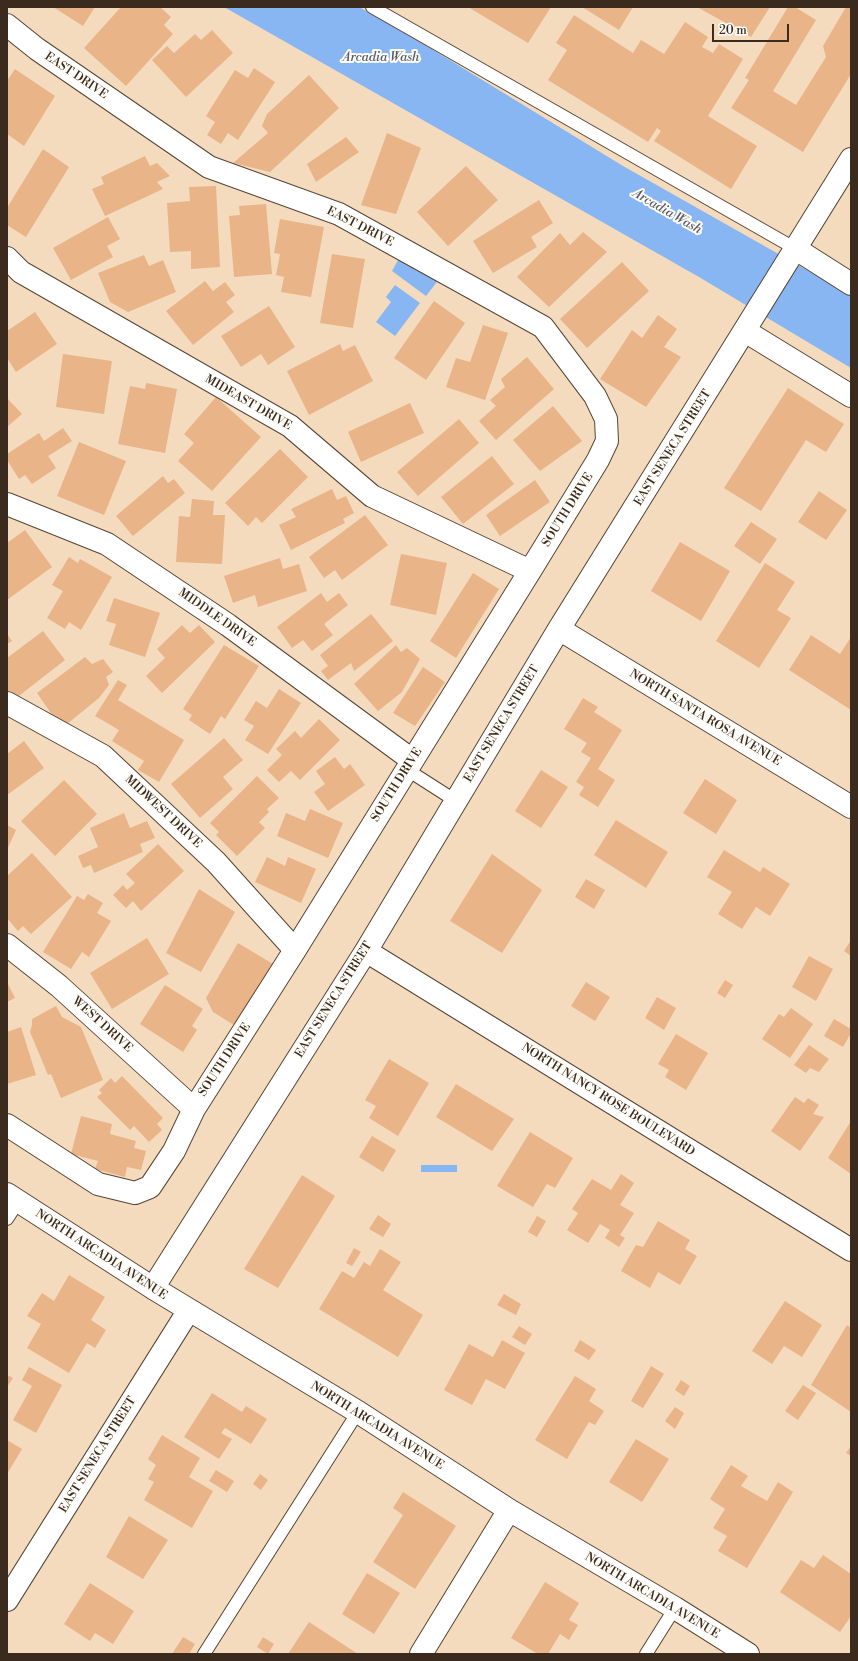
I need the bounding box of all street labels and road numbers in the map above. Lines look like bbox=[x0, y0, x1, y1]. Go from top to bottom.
street label: EAST DRIVE bbox=[42, 50, 110, 102]
street label: EAST DRIVE bbox=[324, 204, 396, 250]
street label: MIDEAST DRIVE bbox=[202, 372, 294, 434]
street label: EAST SENECA STREET bbox=[631, 387, 715, 509]
street label: SOUTH DRIVE bbox=[539, 470, 597, 550]
street label: MIDDLE DRIVE bbox=[175, 586, 259, 650]
street label: EAST SENECA STREET bbox=[461, 663, 543, 785]
street label: NORTH SANTA ROSA AVENUE bbox=[627, 667, 783, 769]
street label: SOUTH DRIVE bbox=[368, 745, 426, 825]
street label: MIDWEST DRIVE bbox=[122, 773, 204, 851]
street label: EAST SENECA STREET bbox=[292, 939, 376, 1061]
street label: WEST DRIVE bbox=[69, 994, 135, 1056]
street label: SOUTH DRIVE bbox=[196, 1021, 254, 1099]
street label: NORTH NANCY ROSE BOULEVARD bbox=[519, 1040, 697, 1160]
street label: NORTH ARCADIA AVENUE bbox=[32, 1207, 170, 1303]
street label: NORTH ARCADIA AVENUE bbox=[308, 1379, 446, 1473]
street label: EAST SENECA STREET bbox=[56, 1394, 140, 1516]
street label: NORTH ARCADIA AVENUE bbox=[582, 1550, 722, 1642]

